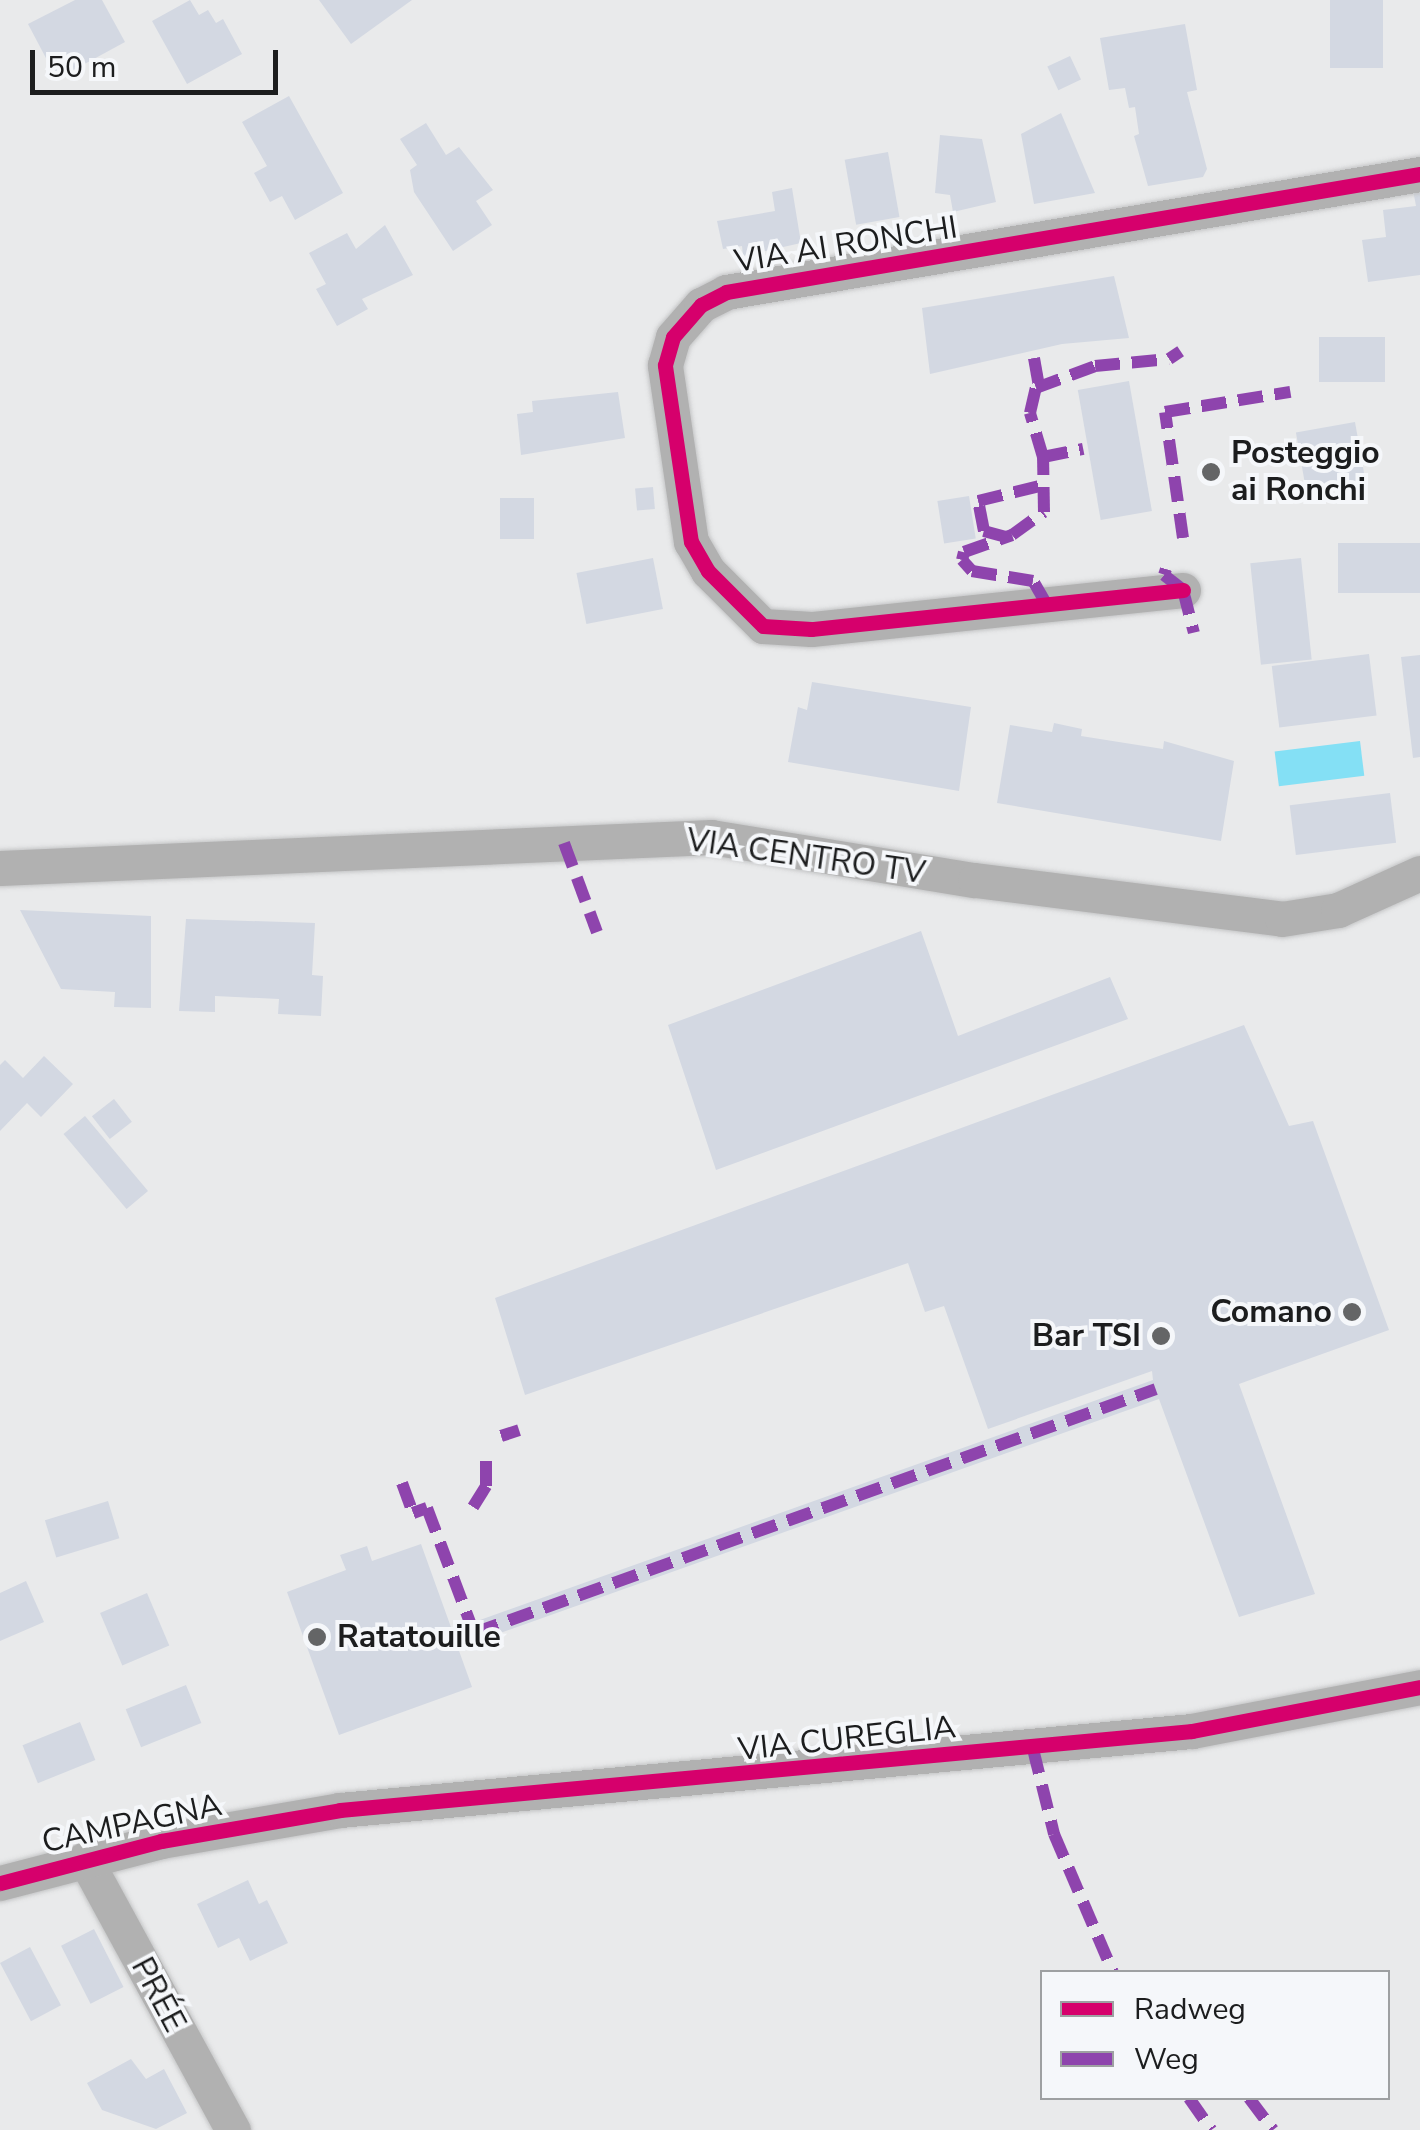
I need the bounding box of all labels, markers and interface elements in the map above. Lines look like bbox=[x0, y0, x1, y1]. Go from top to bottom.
scale bar bbox=[35, 30, 282, 92]
text: 50 m bbox=[47, 47, 116, 88]
street label: VIA AI RONCHI bbox=[732, 208, 960, 282]
place label: Posteggio ai Ronchi bbox=[1231, 435, 1380, 510]
marker: Posteggio ai Ronchi bbox=[1200, 461, 1222, 483]
street label: VIA CENTRO TV bbox=[684, 821, 928, 893]
place label: Comano bbox=[1210, 1293, 1332, 1331]
marker: Comano bbox=[1341, 1301, 1363, 1323]
place label: Bar TSI bbox=[1032, 1317, 1141, 1355]
marker: Bar TSI bbox=[1150, 1325, 1172, 1347]
place label: Ratatouille bbox=[337, 1618, 501, 1656]
marker: Ratatouille bbox=[306, 1626, 328, 1648]
street label: VIA CUREGLIA bbox=[736, 1708, 958, 1770]
street label: CAMPAGNA bbox=[39, 1786, 225, 1862]
street label: PRÉE bbox=[123, 1951, 193, 2039]
legend bbox=[1040, 1970, 1390, 2100]
text: Radweg bbox=[1134, 1989, 1246, 2030]
text: Weg bbox=[1134, 2039, 1199, 2080]

